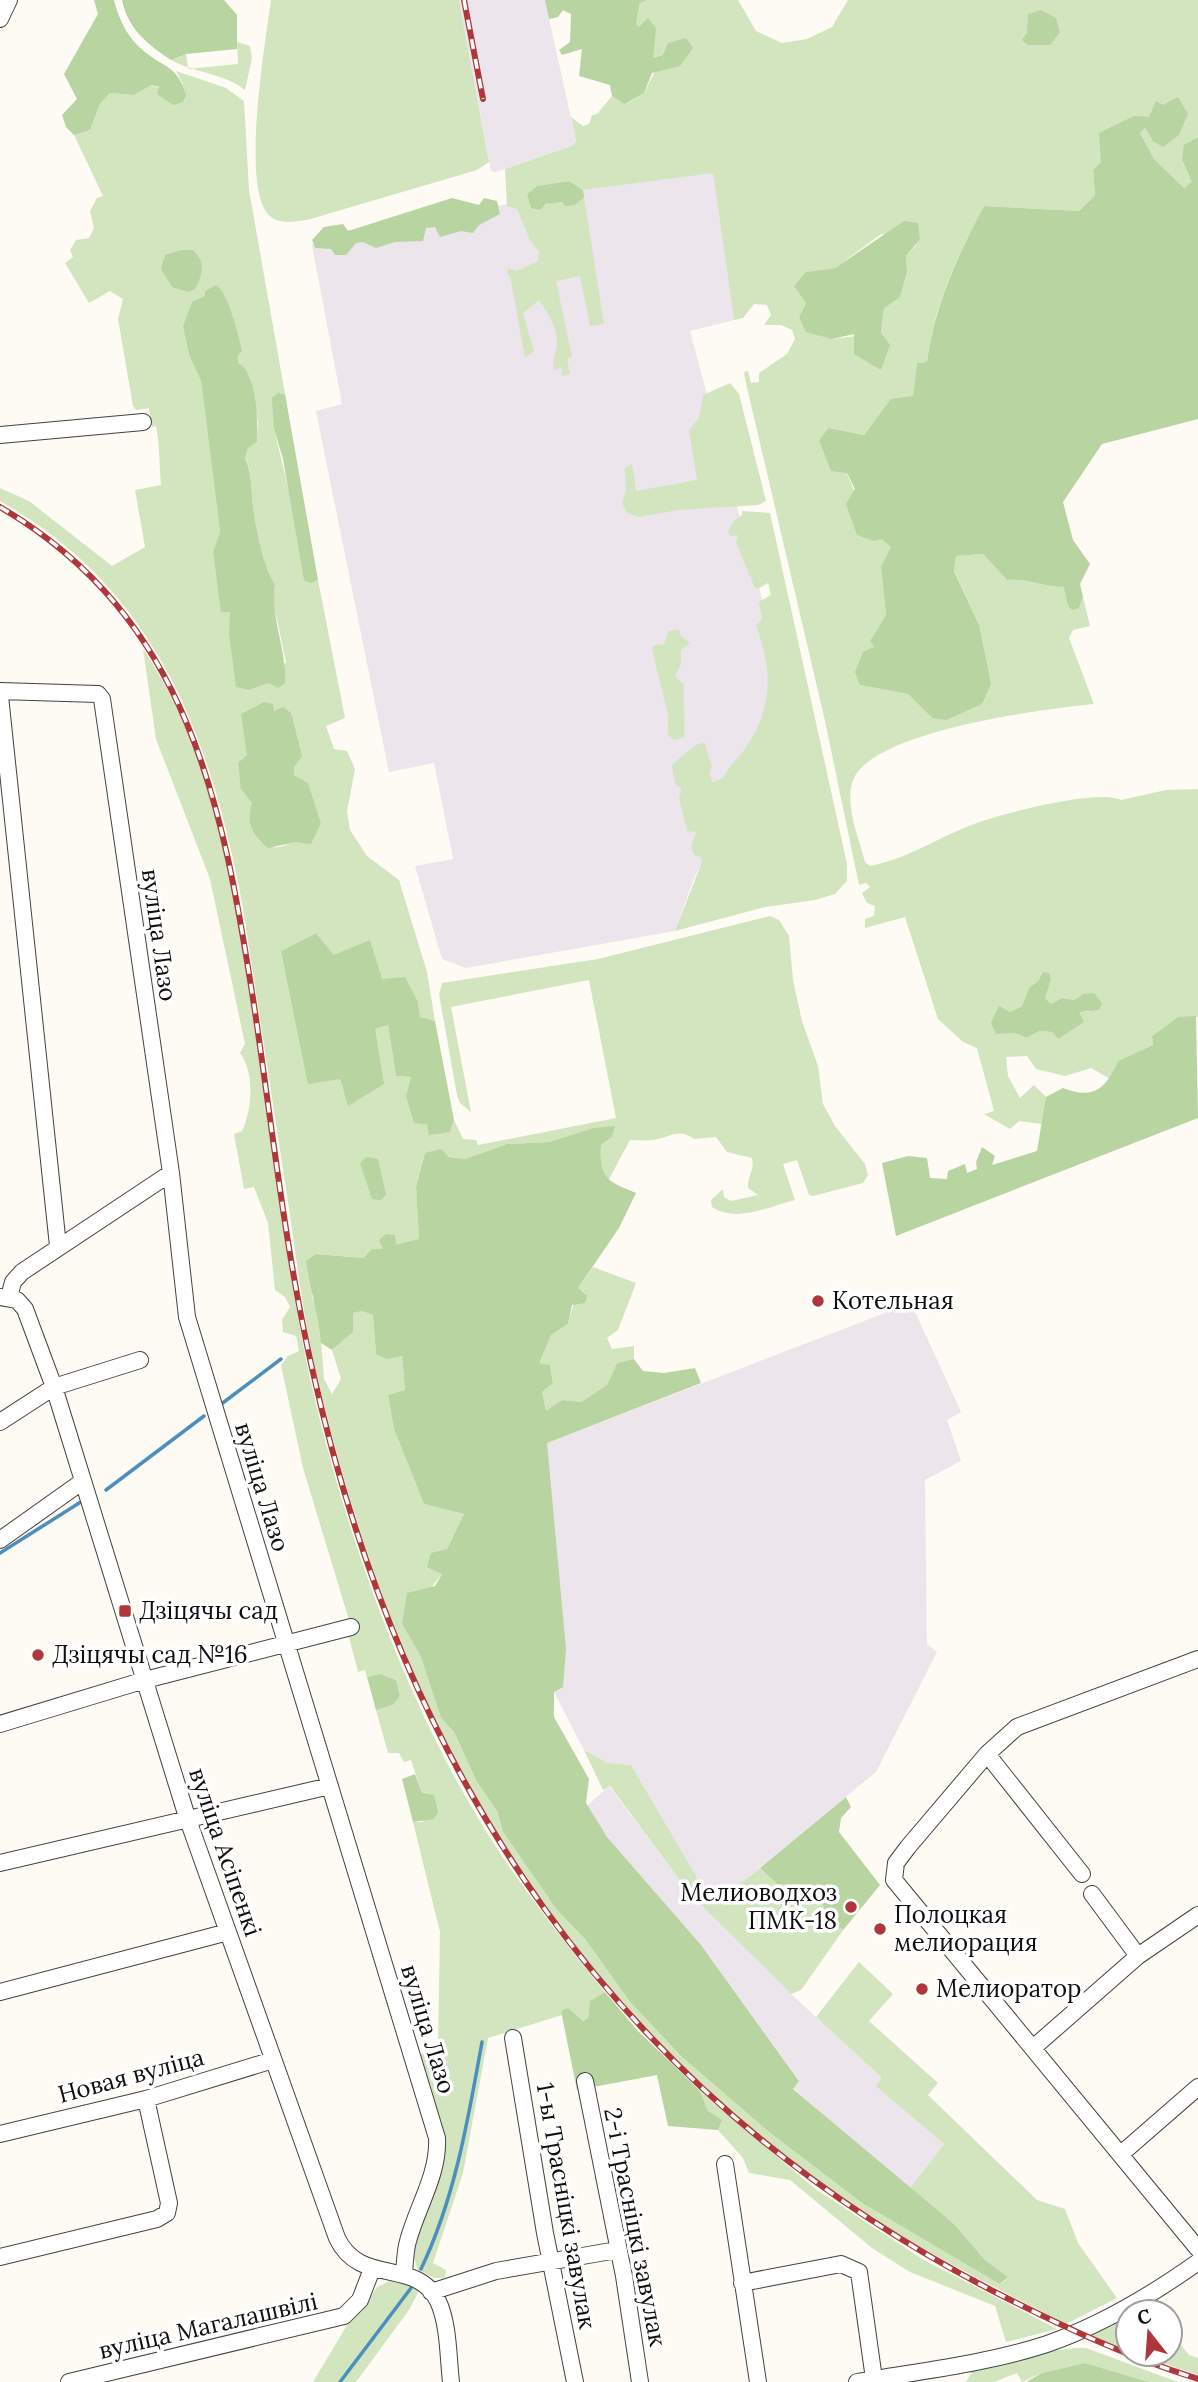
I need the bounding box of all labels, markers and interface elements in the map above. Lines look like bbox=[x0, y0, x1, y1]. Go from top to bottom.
street label: вуліца Лазо bbox=[135, 867, 184, 1003]
place label: Котельная bbox=[832, 1285, 954, 1316]
marker: Котельная bbox=[810, 1293, 826, 1309]
street label: вуліца Лазо bbox=[228, 1418, 297, 1555]
place label: Дзіцячы сад bbox=[139, 1595, 278, 1626]
marker: Дзіцячы сад bbox=[117, 1603, 133, 1619]
place label: Дзіцячы сад №16 bbox=[52, 1639, 248, 1670]
marker: Дзіцячы сад №16 bbox=[30, 1647, 46, 1663]
street label: вуліца Асіпенкі bbox=[182, 1763, 269, 1940]
place label: Мелиоводхоз ПМК-18 bbox=[680, 1877, 837, 1936]
marker: Мелиоводхоз ПМК-18 bbox=[843, 1899, 859, 1915]
place label: Полоцкая мелиорация bbox=[894, 1899, 1038, 1958]
marker: Полоцкая мелиорация bbox=[872, 1921, 888, 1937]
street label: вуліца Лазо bbox=[394, 1960, 463, 2097]
place label: Мелиоратор bbox=[936, 1973, 1081, 2004]
marker: Мелиоратор bbox=[914, 1981, 930, 1997]
street label: Новая вуліца bbox=[55, 2041, 207, 2110]
street label: 1-ы Трасніцкі завулак bbox=[530, 2080, 603, 2332]
street label: 2-і Трасніцкі завулак bbox=[597, 2105, 674, 2349]
street label: вуліца Магалашвілі bbox=[95, 2285, 320, 2366]
north arrow bbox=[1114, 2298, 1184, 2368]
text: С bbox=[1134, 2303, 1154, 2330]

